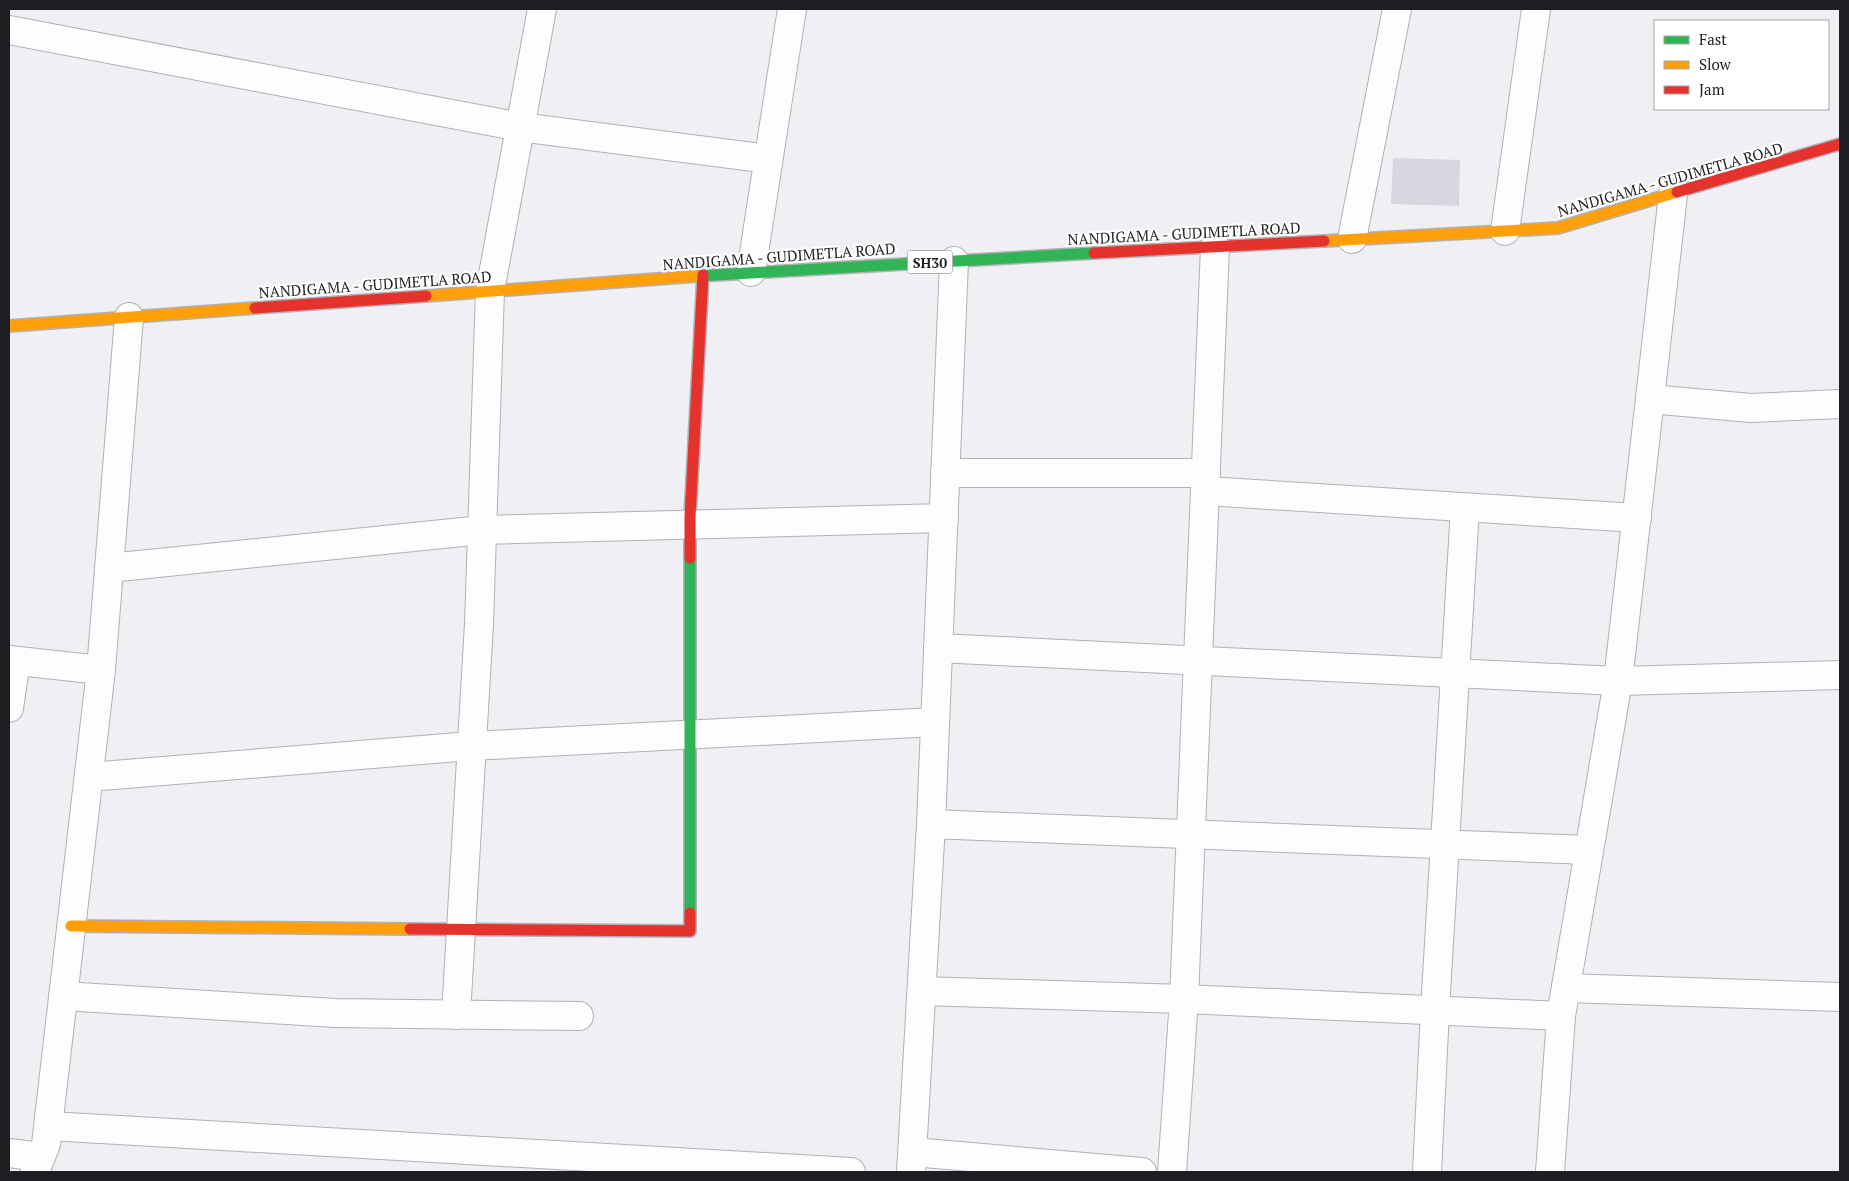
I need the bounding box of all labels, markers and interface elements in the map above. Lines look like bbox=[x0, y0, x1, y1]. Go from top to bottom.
legend bbox=[1654, 20, 1829, 110]
text: Fast bbox=[1699, 29, 1727, 49]
text: Slow bbox=[1699, 54, 1732, 74]
text: Jam bbox=[1699, 79, 1725, 99]
street label: NANDIGAMA - GUDIMETLA ROAD bbox=[1555, 137, 1785, 221]
street label: NANDIGAMA - GUDIMETLA ROAD bbox=[1067, 217, 1301, 249]
street label: NANDIGAMA - GUDIMETLA ROAD bbox=[662, 238, 896, 274]
road number: SH30 bbox=[908, 250, 952, 274]
street label: NANDIGAMA - GUDIMETLA ROAD bbox=[258, 266, 492, 302]

